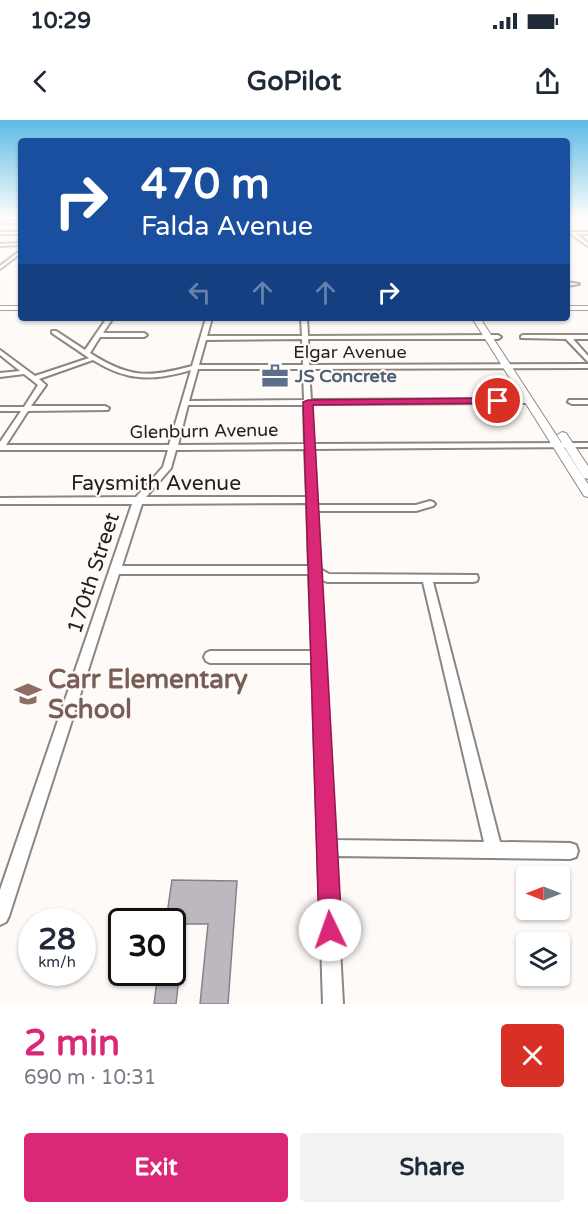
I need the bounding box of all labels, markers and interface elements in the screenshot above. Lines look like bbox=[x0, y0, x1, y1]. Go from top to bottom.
text: 10:29 bbox=[30, 8, 91, 34]
icon: back bbox=[24, 65, 57, 98]
text: GoPilot bbox=[247, 65, 341, 98]
icon: share bbox=[531, 65, 564, 98]
text: 470 m bbox=[141, 159, 270, 210]
icon: right bbox=[42, 162, 120, 240]
text: Falda Avenue bbox=[141, 210, 313, 243]
icon: left bbox=[183, 276, 216, 309]
icon: ahead bbox=[246, 276, 279, 309]
icon: ahead bbox=[309, 276, 342, 309]
icon: right bbox=[372, 276, 405, 309]
street label: Elgar Avenue bbox=[293, 341, 407, 363]
office icon: JS Concrete bbox=[260, 361, 290, 391]
place label: JS Concrete bbox=[294, 365, 397, 387]
pin bbox=[472, 375, 523, 426]
icon: arrive bbox=[481, 384, 514, 417]
street label: Glenburn Avenue bbox=[130, 419, 278, 443]
street label: Faysmith Avenue bbox=[71, 471, 241, 496]
street label: 170th Street bbox=[62, 509, 125, 637]
place label: Carr Elementary School bbox=[48, 664, 248, 725]
school or university icon: Carr Elementary School bbox=[13, 679, 43, 709]
north arrow bbox=[516, 866, 570, 920]
map controls bbox=[516, 866, 570, 986]
position arrow bbox=[298, 898, 362, 962]
speed limit sign: 30 bbox=[108, 908, 186, 986]
text: 28 bbox=[38, 921, 76, 958]
button: layers bbox=[516, 932, 570, 986]
text: km/h bbox=[38, 953, 76, 971]
text: 2 min bbox=[24, 1022, 120, 1065]
button: close bbox=[501, 1024, 564, 1087]
text: 690 m · 10:31 bbox=[24, 1066, 156, 1090]
button: Exit bbox=[24, 1133, 288, 1202]
button: Share bbox=[300, 1133, 564, 1202]

